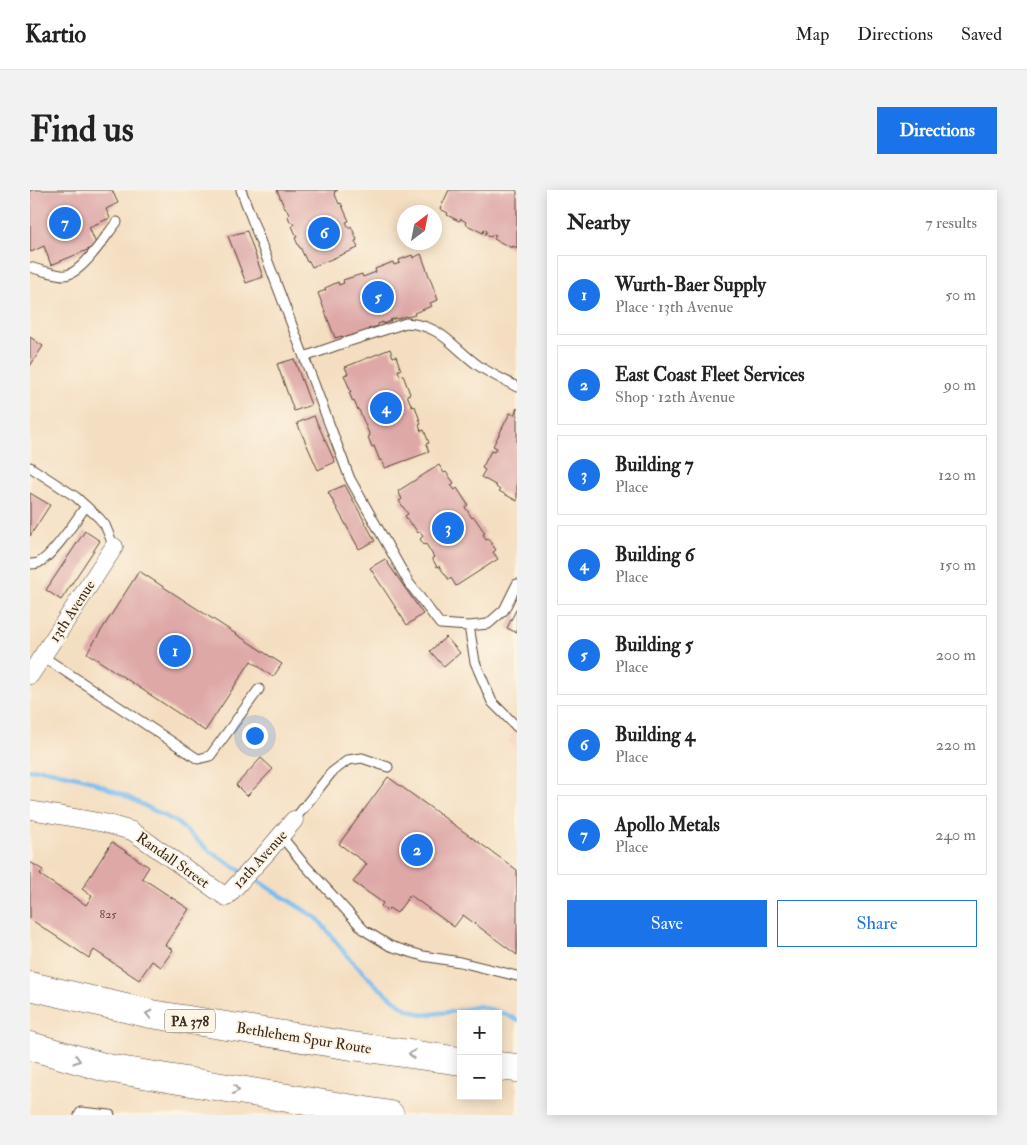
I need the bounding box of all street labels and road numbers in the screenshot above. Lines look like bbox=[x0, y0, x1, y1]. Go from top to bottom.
street label: 13th Avenue bbox=[45, 577, 100, 646]
street label: 12th Avenue bbox=[229, 826, 292, 893]
street label: Randall Street bbox=[132, 828, 213, 893]
road number: PA 378 bbox=[165, 1009, 215, 1032]
street label: Bethlehem Spur Route bbox=[235, 1018, 373, 1060]

